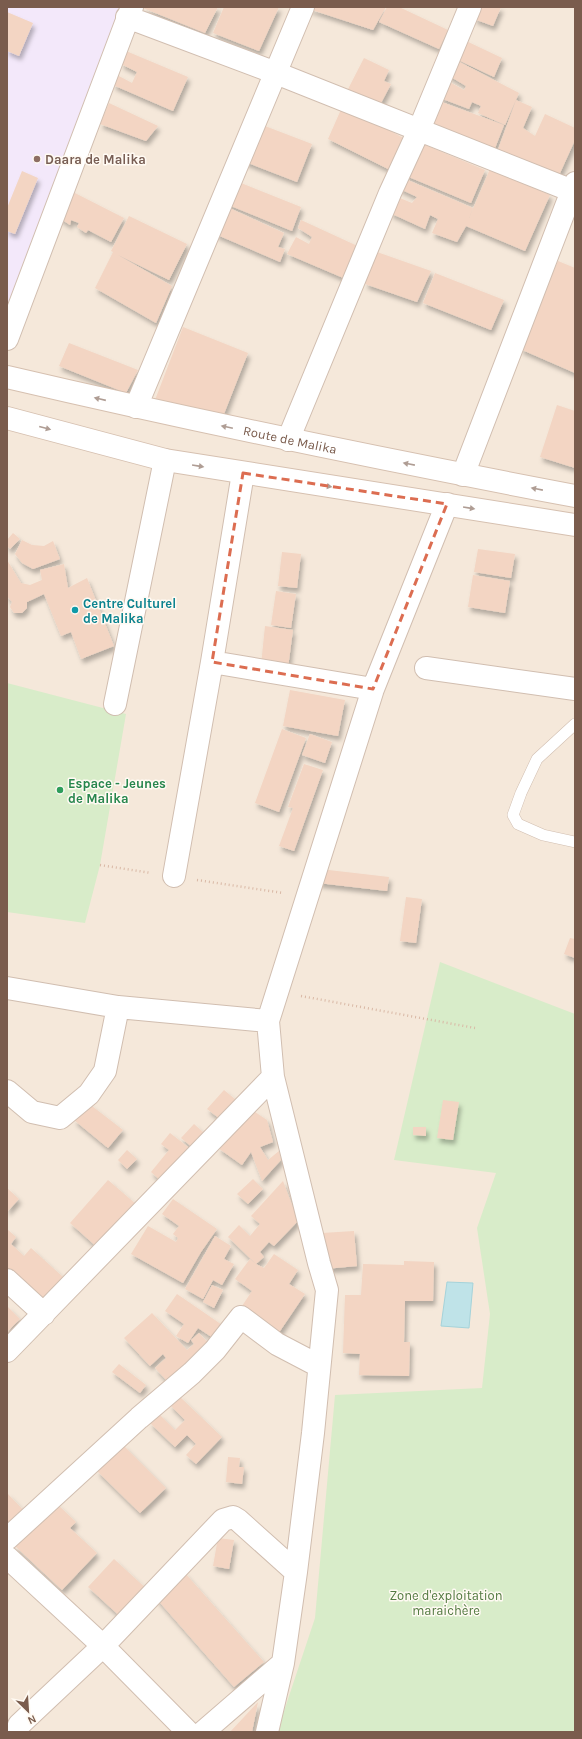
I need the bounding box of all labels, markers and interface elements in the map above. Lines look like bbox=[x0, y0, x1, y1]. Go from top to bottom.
place label: Daara de Malika bbox=[45, 152, 146, 167]
marker: Daara de Malika bbox=[32, 154, 42, 164]
one-way arrow bbox=[94, 395, 106, 401]
street label: Route de Malika bbox=[242, 422, 338, 456]
one-way arrow bbox=[221, 423, 233, 429]
one-way arrow bbox=[39, 425, 51, 431]
one-way arrow bbox=[403, 461, 415, 467]
one-way arrow bbox=[192, 463, 204, 469]
one-way arrow bbox=[320, 483, 333, 489]
one-way arrow bbox=[531, 486, 543, 492]
one-way arrow bbox=[463, 505, 475, 511]
place label: Centre Culturel de Malika bbox=[83, 596, 176, 626]
marker: Centre Culturel de Malika bbox=[70, 605, 80, 615]
place label: Espace - Jeunes de Malika bbox=[68, 776, 166, 806]
marker: Espace - Jeunes de Malika bbox=[55, 785, 65, 795]
park label: Zone d'exploitation maraichère bbox=[389, 1588, 503, 1618]
north arrow bbox=[8, 1691, 48, 1731]
text: N bbox=[26, 1712, 38, 1727]

